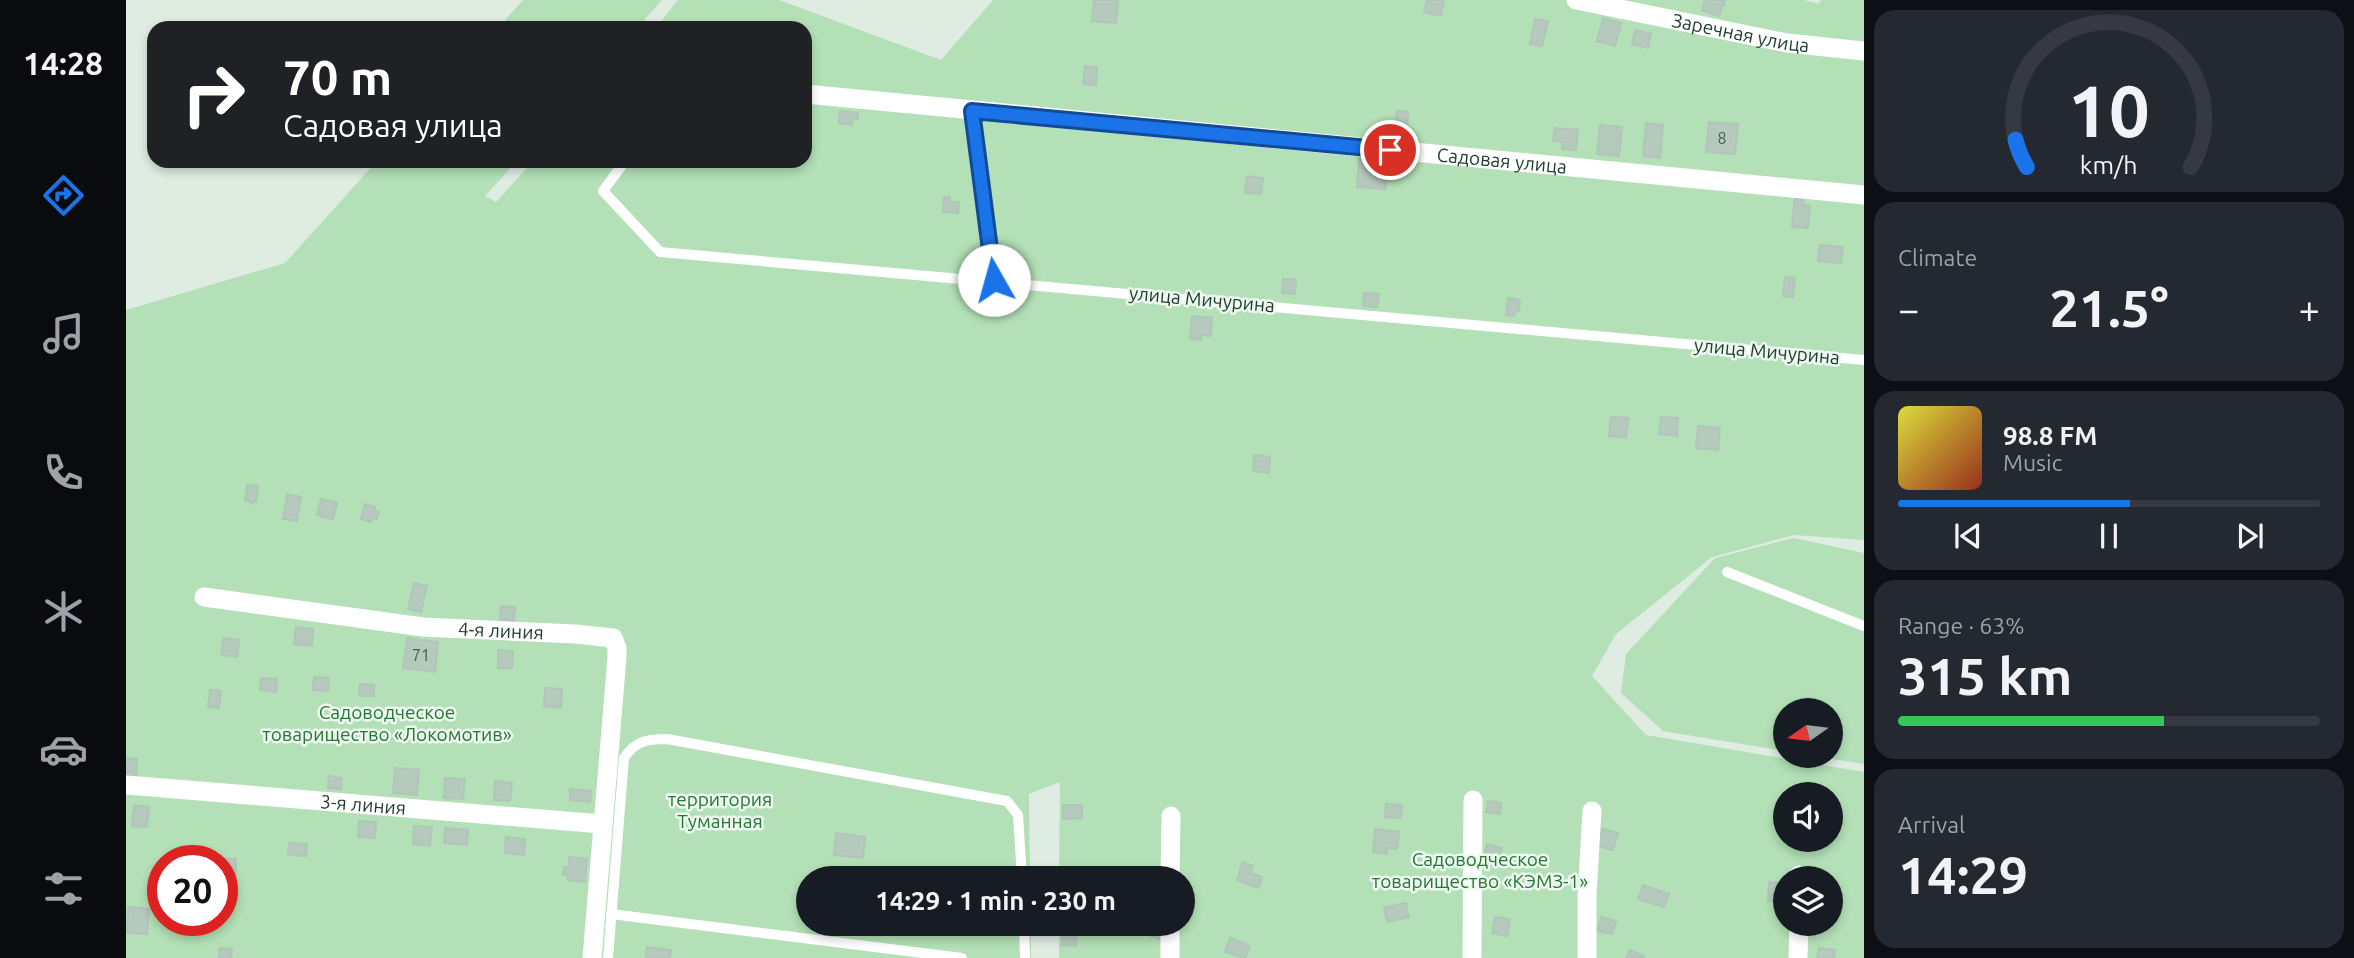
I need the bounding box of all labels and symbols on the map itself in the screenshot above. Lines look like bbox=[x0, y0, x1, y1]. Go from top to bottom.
street label: Заречная улица bbox=[1670, 9, 1810, 56]
pin bbox=[1360, 120, 1420, 180]
house number: 8 bbox=[1717, 129, 1727, 147]
street label: Садовая улица bbox=[1436, 143, 1568, 178]
position arrow bbox=[957, 243, 1031, 317]
street label: улица Мичурина bbox=[1128, 282, 1276, 316]
street label: улица Мичурина bbox=[1693, 334, 1841, 368]
street label: 4-я линия bbox=[458, 618, 544, 644]
house number: 71 bbox=[412, 646, 430, 664]
north arrow bbox=[1773, 698, 1843, 768]
park label: Садоводческое товарищество «Локомотив» bbox=[262, 701, 512, 745]
park label: территория Туманная bbox=[668, 788, 772, 832]
street label: 3-я линия bbox=[320, 790, 407, 819]
speed limit sign: 20 bbox=[147, 845, 238, 936]
park label: Садоводческое товарищество «КЭМЗ-1» bbox=[1372, 848, 1588, 892]

